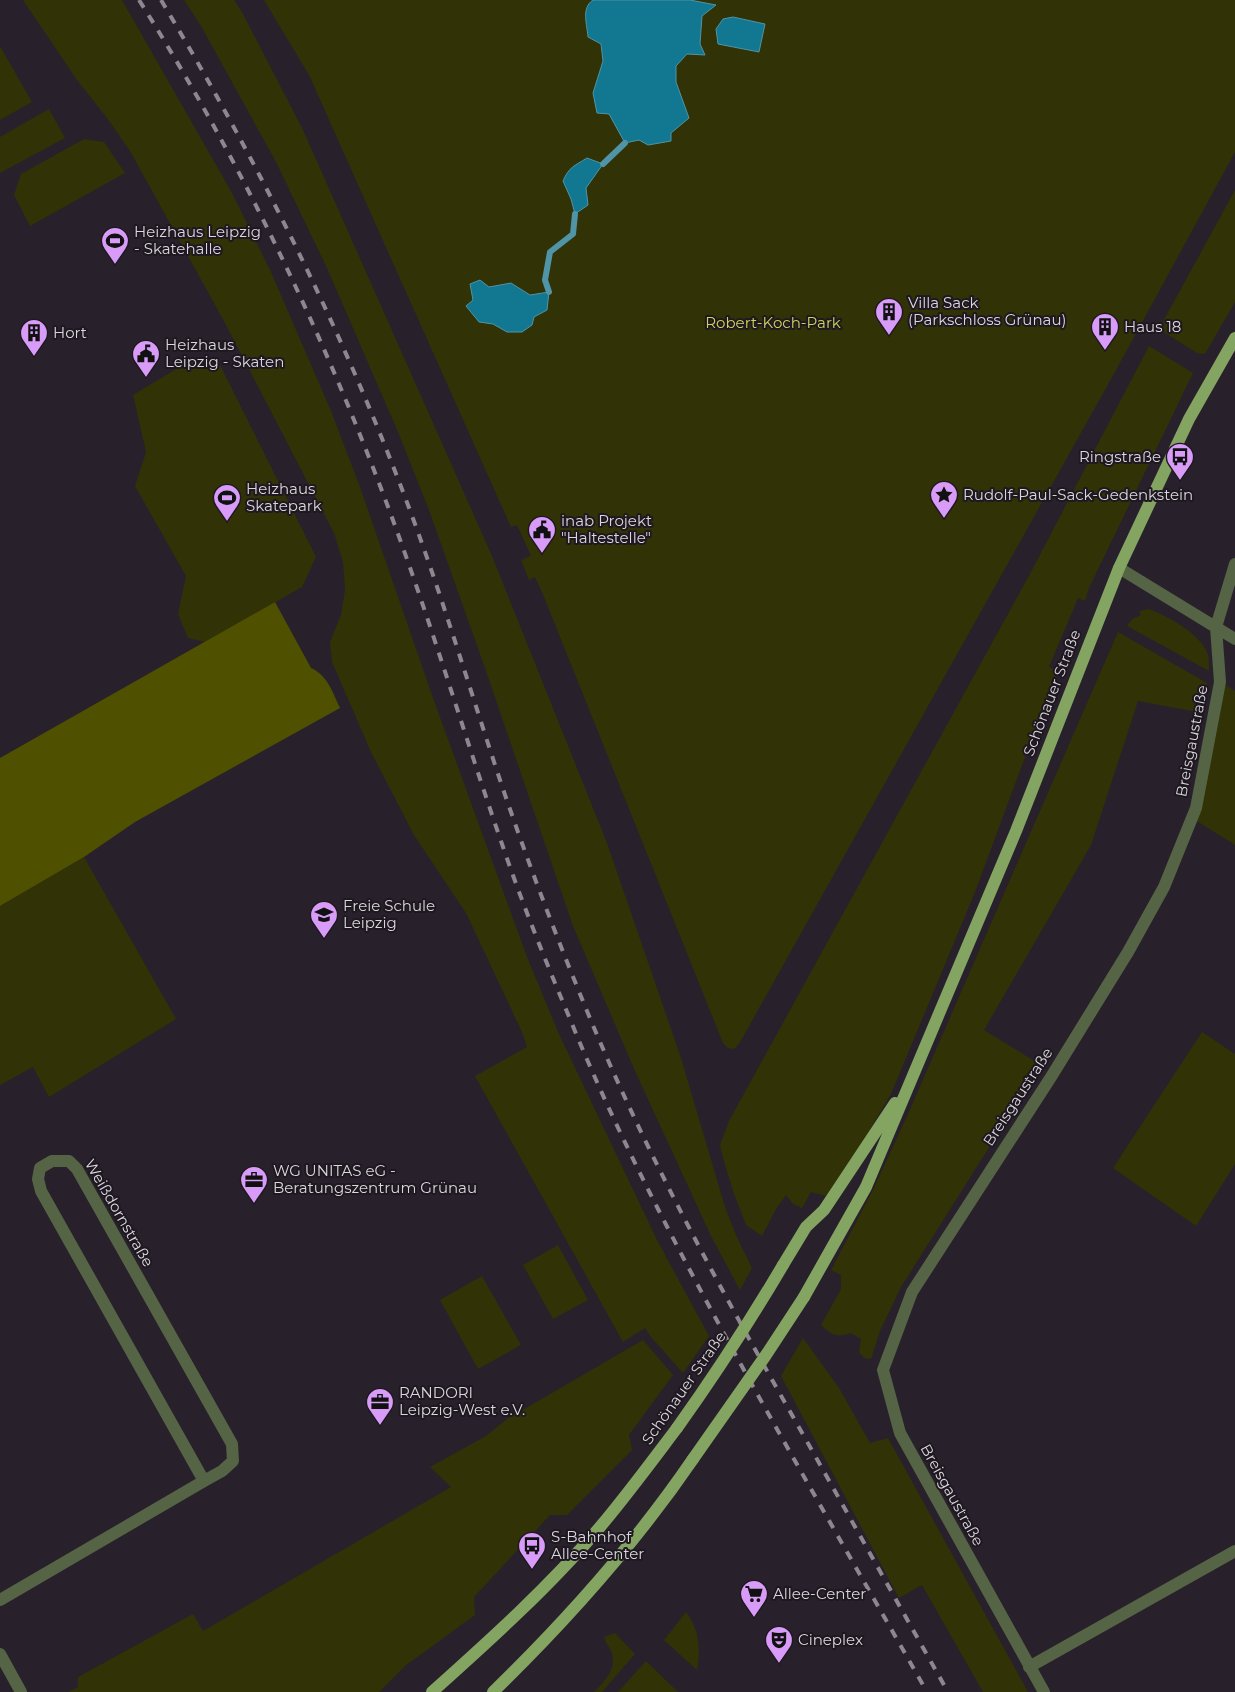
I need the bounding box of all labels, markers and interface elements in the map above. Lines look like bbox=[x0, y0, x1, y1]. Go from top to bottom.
place label: Heizhaus Leipzig - Skatehalle bbox=[134, 222, 261, 258]
sports icon: Heizhaus Leipzig - Skatehalle bbox=[100, 226, 130, 265]
place label: Villa Sack (Parkschloss Grünau) bbox=[908, 293, 1066, 329]
building icon: Villa Sack (Parkschloss Grünau) bbox=[874, 297, 904, 336]
building icon: Haus 18 bbox=[1090, 312, 1120, 351]
park label: Robert-Koch-Park bbox=[705, 313, 841, 332]
place label: Haus 18 bbox=[1124, 317, 1181, 336]
building icon: Hort bbox=[19, 318, 49, 357]
place label: Hort bbox=[53, 323, 87, 342]
place label: Heizhaus Leipzig - Skaten bbox=[165, 335, 284, 371]
public building icon: Heizhaus Leipzig - Skaten bbox=[131, 339, 161, 378]
bus stop icon: Ringstraße bbox=[1165, 442, 1195, 481]
place label: Ringstraße bbox=[1079, 447, 1161, 466]
place label: Heizhaus Skatepark bbox=[246, 479, 322, 515]
place icon: Rudolf-Paul-Sack-Gedenkstein bbox=[929, 480, 959, 519]
sports icon: Heizhaus Skatepark bbox=[212, 483, 242, 522]
place label: Rudolf-Paul-Sack-Gedenkstein bbox=[963, 485, 1193, 504]
place label: inab Projekt "Haltestelle" bbox=[561, 511, 652, 547]
public building icon: inab Projekt "Haltestelle" bbox=[527, 515, 557, 554]
street label: Schönauer Straße bbox=[1019, 627, 1084, 759]
street label: Breisgaustraße bbox=[1171, 683, 1212, 798]
place label: Freie Schule Leipzig bbox=[343, 896, 435, 932]
school or university icon: Freie Schule Leipzig bbox=[309, 900, 339, 939]
street label: Breisgaustraße bbox=[979, 1044, 1056, 1149]
street label: Weißdornstraße bbox=[81, 1155, 158, 1270]
place label: WG UNITAS eG - Beratungszentrum Grünau bbox=[273, 1161, 477, 1197]
office icon: WG UNITAS eG - Beratungszentrum Grünau bbox=[239, 1165, 269, 1204]
street label: Schönauer Straße bbox=[637, 1327, 730, 1448]
place label: RANDORI Leipzig-West e.V. bbox=[399, 1383, 525, 1419]
office icon: RANDORI Leipzig-West e.V. bbox=[365, 1387, 395, 1426]
street label: Breisgaustraße bbox=[917, 1441, 988, 1549]
place label: S-Bahnhof Allee-Center bbox=[551, 1527, 644, 1563]
bus stop icon: S-Bahnhof Allee-Center bbox=[517, 1531, 547, 1570]
supermarket icon: Allee-Center bbox=[739, 1579, 769, 1618]
place label: Allee-Center bbox=[773, 1584, 866, 1603]
theatre icon: Cineplex bbox=[764, 1625, 794, 1664]
place label: Cineplex bbox=[798, 1630, 863, 1649]

